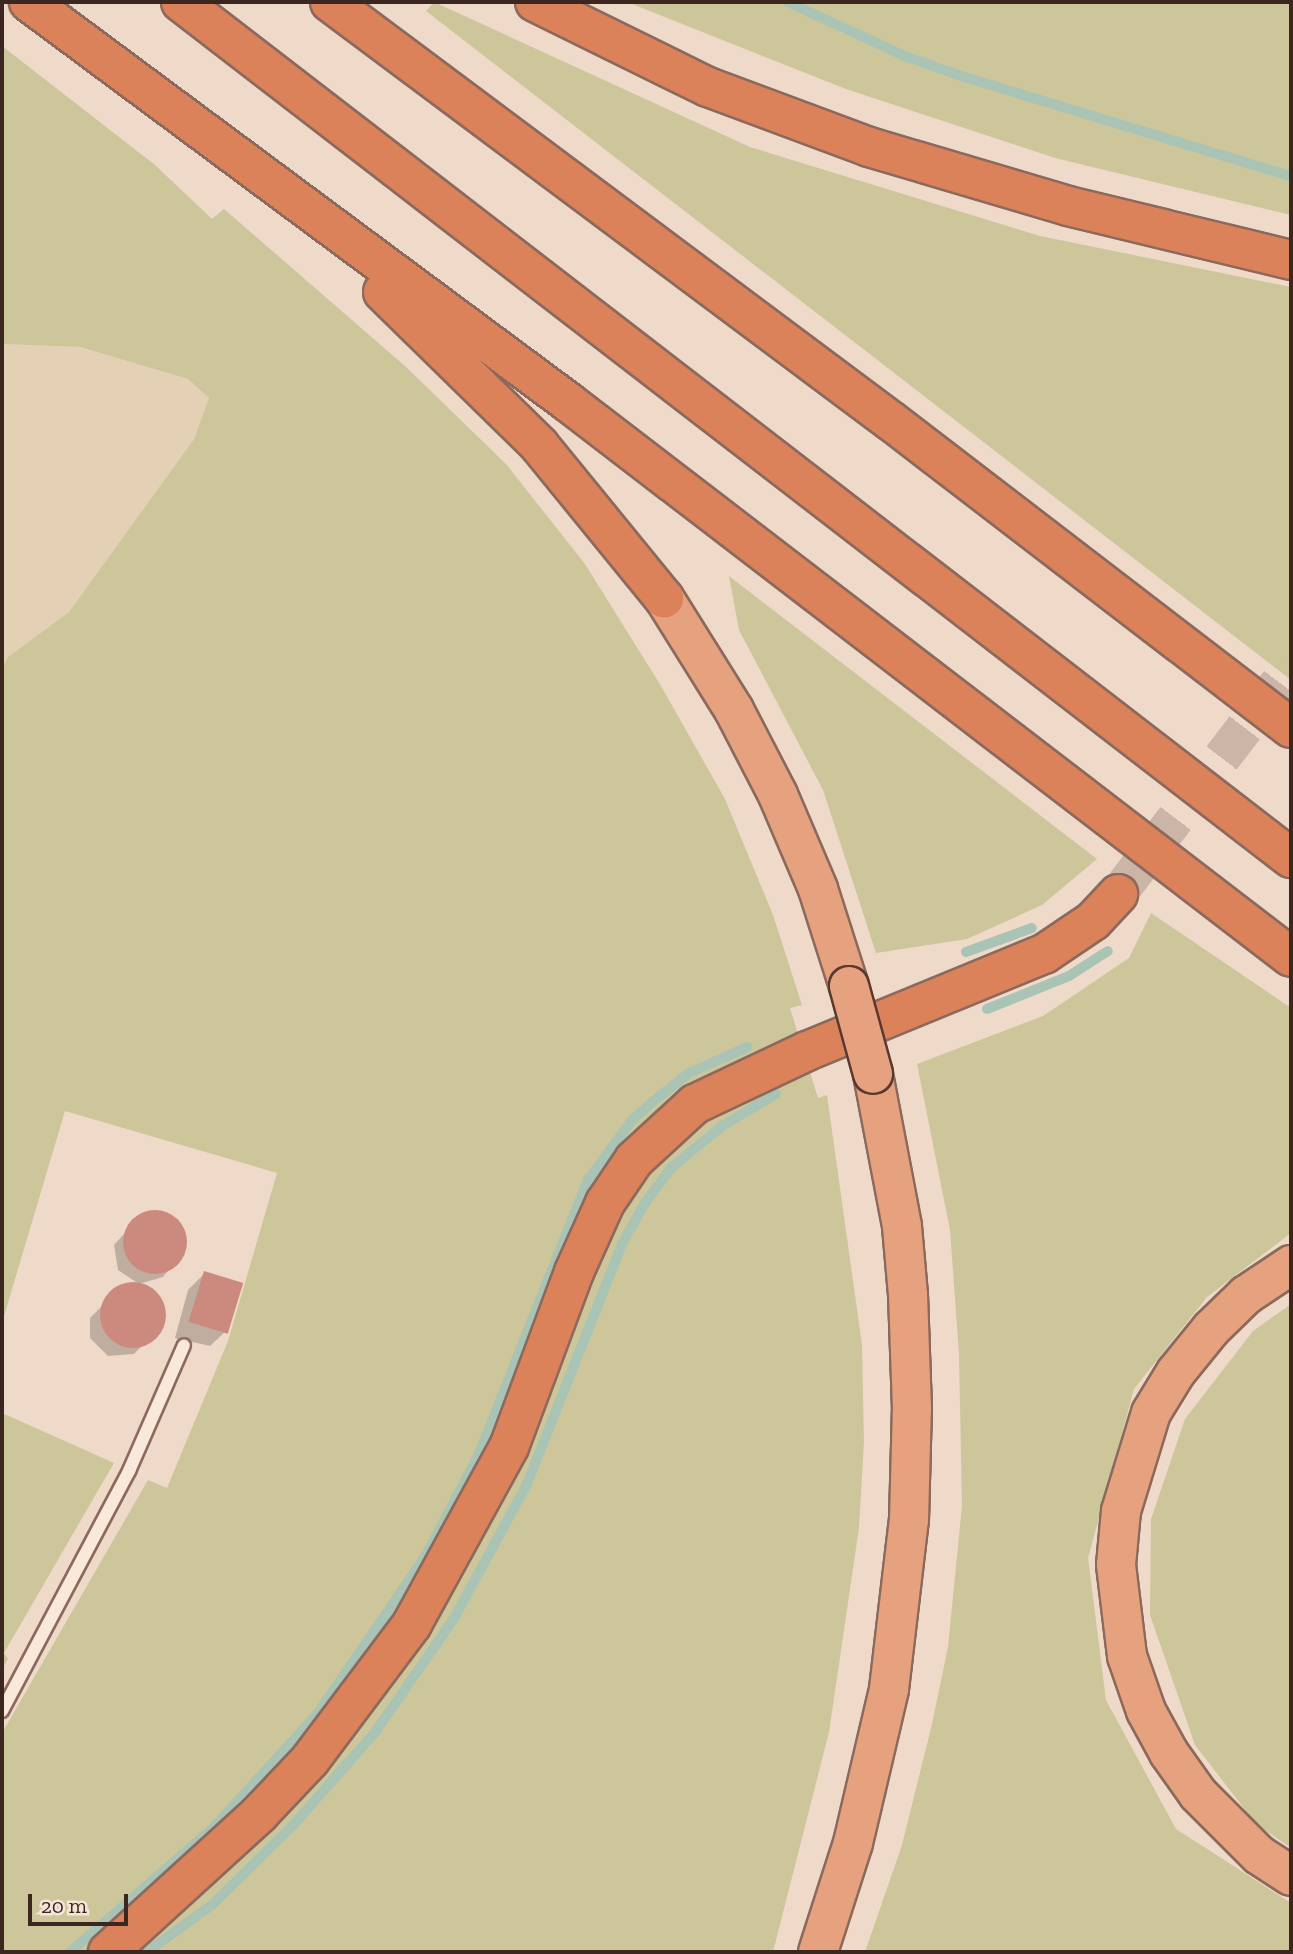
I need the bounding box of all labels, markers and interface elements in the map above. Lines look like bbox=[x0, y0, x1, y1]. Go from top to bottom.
scale bar bbox=[32, 1881, 131, 1925]
text: 20 m bbox=[41, 1893, 87, 1918]

